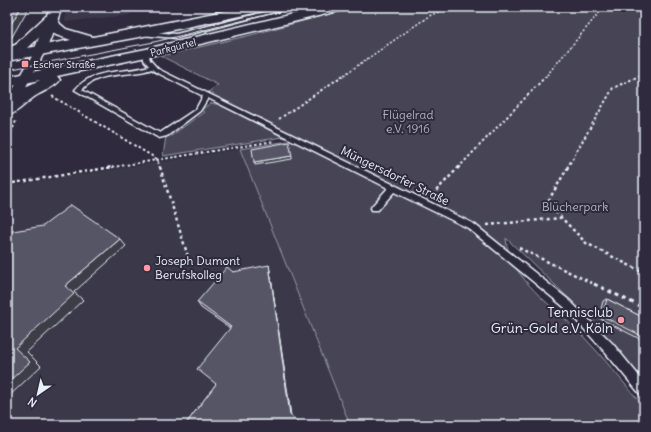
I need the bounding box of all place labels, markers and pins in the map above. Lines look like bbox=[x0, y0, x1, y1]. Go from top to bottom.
place label: Escher Straße bbox=[33, 58, 95, 71]
marker: Escher Straße bbox=[20, 59, 30, 69]
place label: Joseph Dumont Berufskolleg bbox=[155, 253, 240, 282]
marker: Joseph Dumont Berufskolleg bbox=[142, 263, 152, 273]
place label: Tennisclub Grün-Gold e.V. Köln bbox=[491, 303, 613, 337]
marker: Tennisclub Grün-Gold e.V. Köln bbox=[616, 315, 626, 325]

